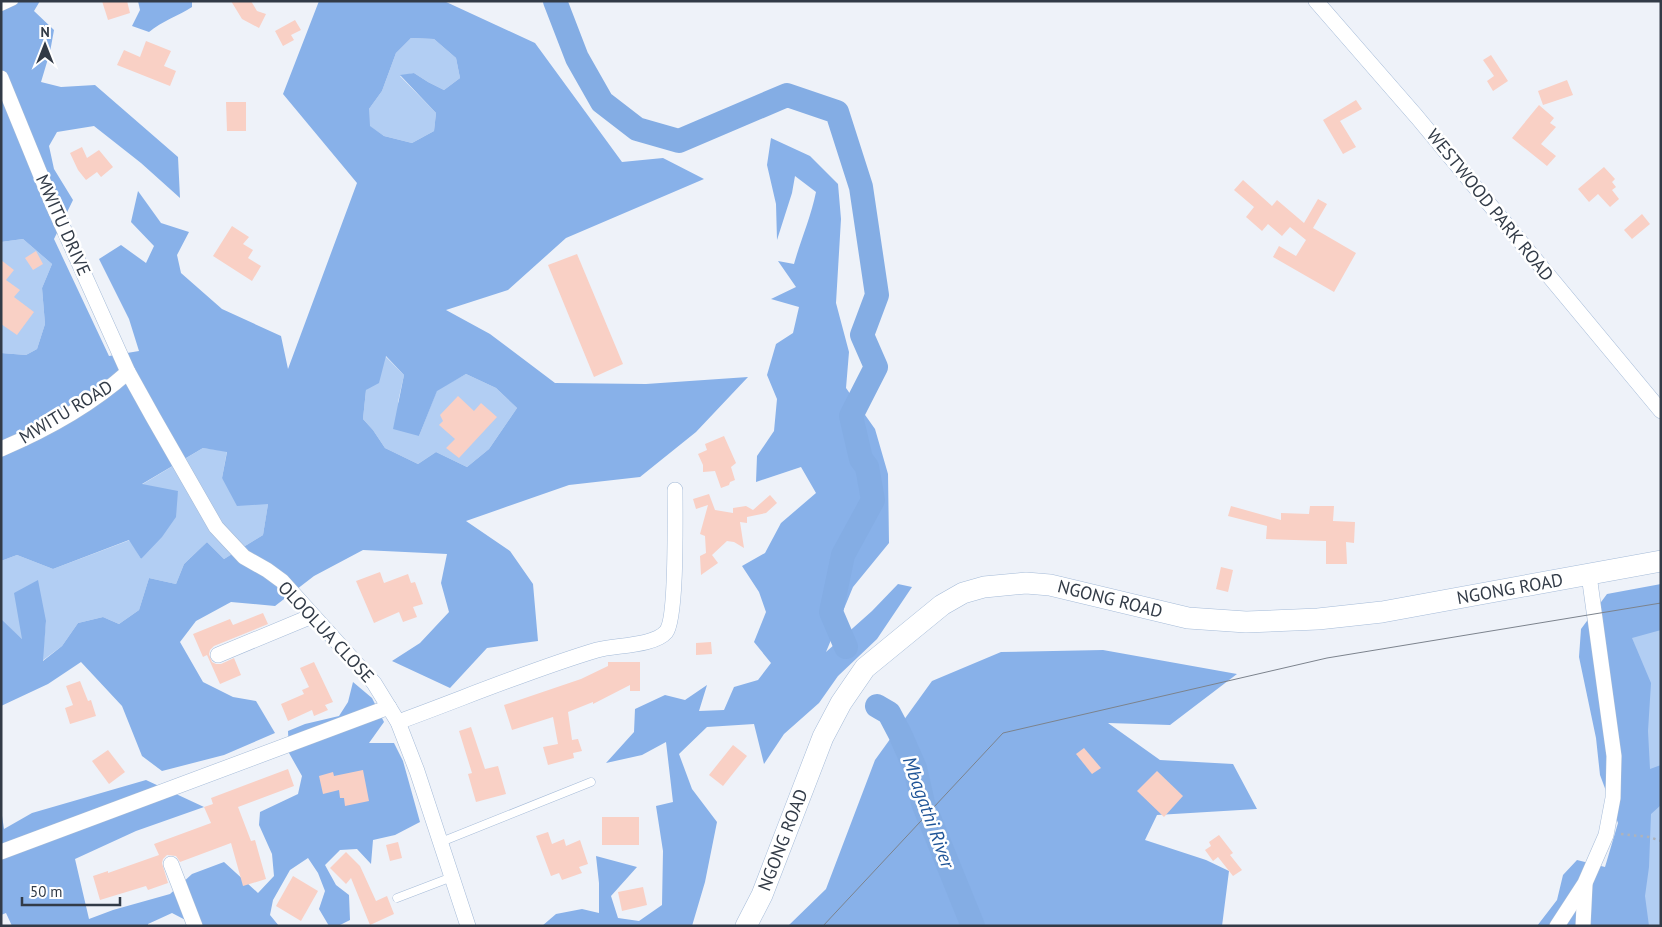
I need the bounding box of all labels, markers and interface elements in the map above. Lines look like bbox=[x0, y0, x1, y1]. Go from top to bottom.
north arrow bbox=[20, 20, 70, 70]
text: N bbox=[40, 23, 50, 41]
street label: WESTWOOD PARK ROAD bbox=[1422, 124, 1559, 285]
street label: MWITU DRIVE bbox=[31, 171, 96, 279]
street label: MWITU ROAD bbox=[15, 375, 117, 448]
street label: NGONG ROAD bbox=[1455, 568, 1565, 609]
street label: NGONG ROAD bbox=[1055, 574, 1165, 623]
street label: OLOOLUA CLOSE bbox=[273, 576, 379, 687]
water label: Mbagathi River bbox=[898, 753, 961, 873]
street label: NGONG ROAD bbox=[753, 786, 813, 894]
scale bar bbox=[22, 874, 120, 906]
text: 50 m bbox=[30, 882, 63, 901]

